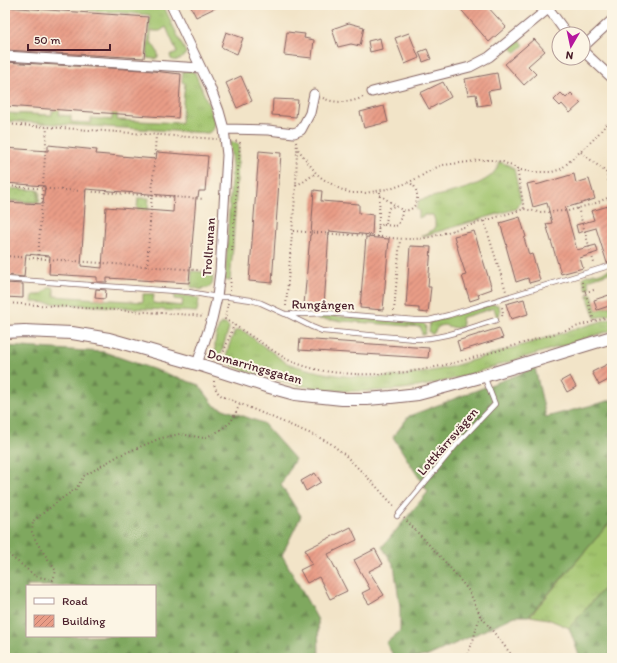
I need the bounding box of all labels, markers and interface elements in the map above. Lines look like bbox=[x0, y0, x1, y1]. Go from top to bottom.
scale bar bbox=[28, 26, 110, 52]
north arrow bbox=[551, 26, 591, 66]
text: 50 m bbox=[34, 33, 60, 47]
text: N bbox=[565, 48, 574, 62]
street label: Trollrunan bbox=[199, 217, 218, 277]
street label: Rungången bbox=[291, 296, 355, 313]
street label: Domarringsgatan bbox=[206, 346, 305, 387]
street label: Lottkärrsvägen bbox=[414, 404, 481, 478]
legend bbox=[26, 585, 156, 637]
text: Road bbox=[62, 594, 88, 608]
text: Building bbox=[62, 614, 106, 628]

